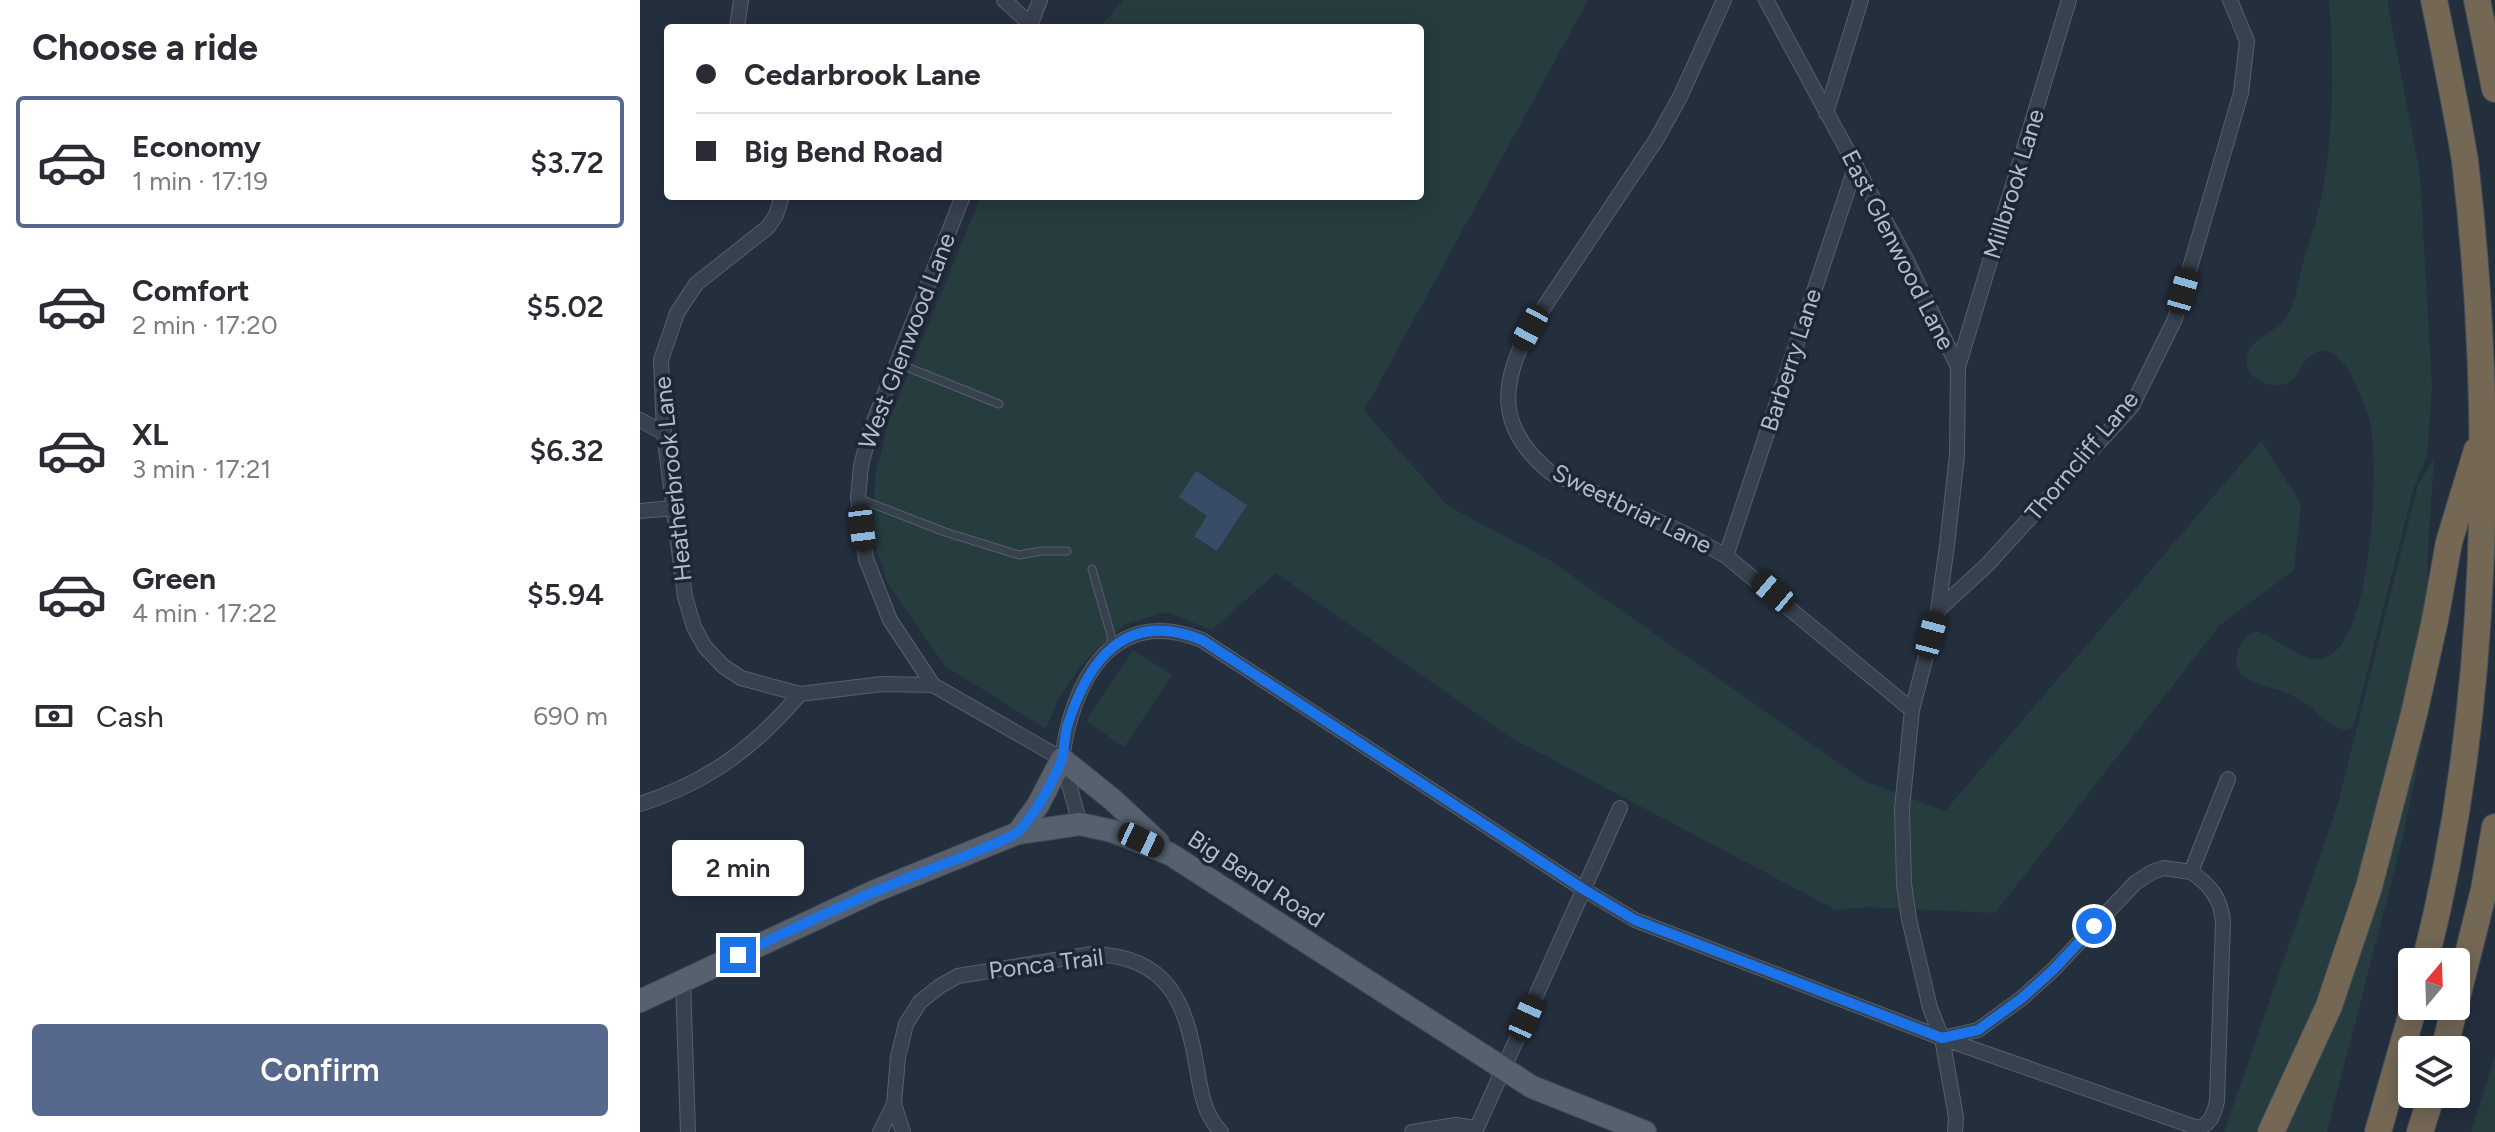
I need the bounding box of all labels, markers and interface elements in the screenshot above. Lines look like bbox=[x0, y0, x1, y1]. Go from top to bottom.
text: Choose a ride bbox=[32, 26, 258, 69]
text: Cedarbrook Lane bbox=[744, 56, 981, 93]
street label: Millbrook Lane bbox=[1977, 105, 2050, 262]
icon: car bbox=[36, 126, 108, 198]
text: Economy bbox=[132, 128, 261, 165]
text: Big Bend Road bbox=[744, 133, 943, 170]
text: $3.72 bbox=[530, 144, 604, 181]
street label: East Glenwood Lane bbox=[1836, 145, 1961, 354]
text: 1 min · 17:19 bbox=[132, 165, 268, 197]
street label: West Glenwood Lane bbox=[852, 229, 961, 453]
car bbox=[2165, 265, 2201, 317]
icon: car bbox=[36, 270, 108, 342]
text: Comfort bbox=[132, 272, 250, 309]
street label: Barberry Lane bbox=[1754, 285, 1827, 435]
text: $5.02 bbox=[526, 288, 604, 325]
car bbox=[1508, 301, 1552, 355]
text: 2 min · 17:20 bbox=[132, 309, 278, 341]
street label: Heatherbrook Lane bbox=[647, 375, 698, 583]
street label: Thorncliff Lane bbox=[2019, 385, 2144, 527]
icon: car bbox=[36, 414, 108, 486]
text: XL bbox=[132, 416, 168, 453]
text: $6.32 bbox=[529, 432, 604, 469]
text: 3 min · 17:21 bbox=[132, 453, 271, 485]
street label: Sweetbriar Lane bbox=[1548, 457, 1717, 560]
car bbox=[847, 503, 877, 553]
icon: car bbox=[36, 558, 108, 630]
text: Green bbox=[132, 560, 216, 597]
car bbox=[1747, 567, 1799, 617]
text: $5.94 bbox=[527, 576, 604, 613]
text: 4 min · 17:22 bbox=[132, 597, 277, 629]
car bbox=[1913, 609, 1949, 661]
icon: cash bbox=[32, 694, 76, 738]
text: Cash bbox=[96, 698, 164, 735]
text: 690 m bbox=[533, 700, 608, 732]
car bbox=[1114, 819, 1168, 861]
street label: Big Bend Road bbox=[1183, 824, 1330, 933]
callout: 2 min bbox=[672, 839, 804, 895]
text: 2 min bbox=[706, 852, 770, 884]
route start bbox=[2076, 908, 2112, 944]
route end bbox=[720, 937, 756, 973]
street label: Ponca Trail bbox=[987, 942, 1105, 985]
north arrow bbox=[2398, 948, 2470, 1020]
map controls bbox=[2398, 948, 2470, 1108]
car bbox=[1505, 991, 1547, 1045]
button: Confirm bbox=[32, 1024, 608, 1116]
button: layers bbox=[2398, 1036, 2470, 1108]

